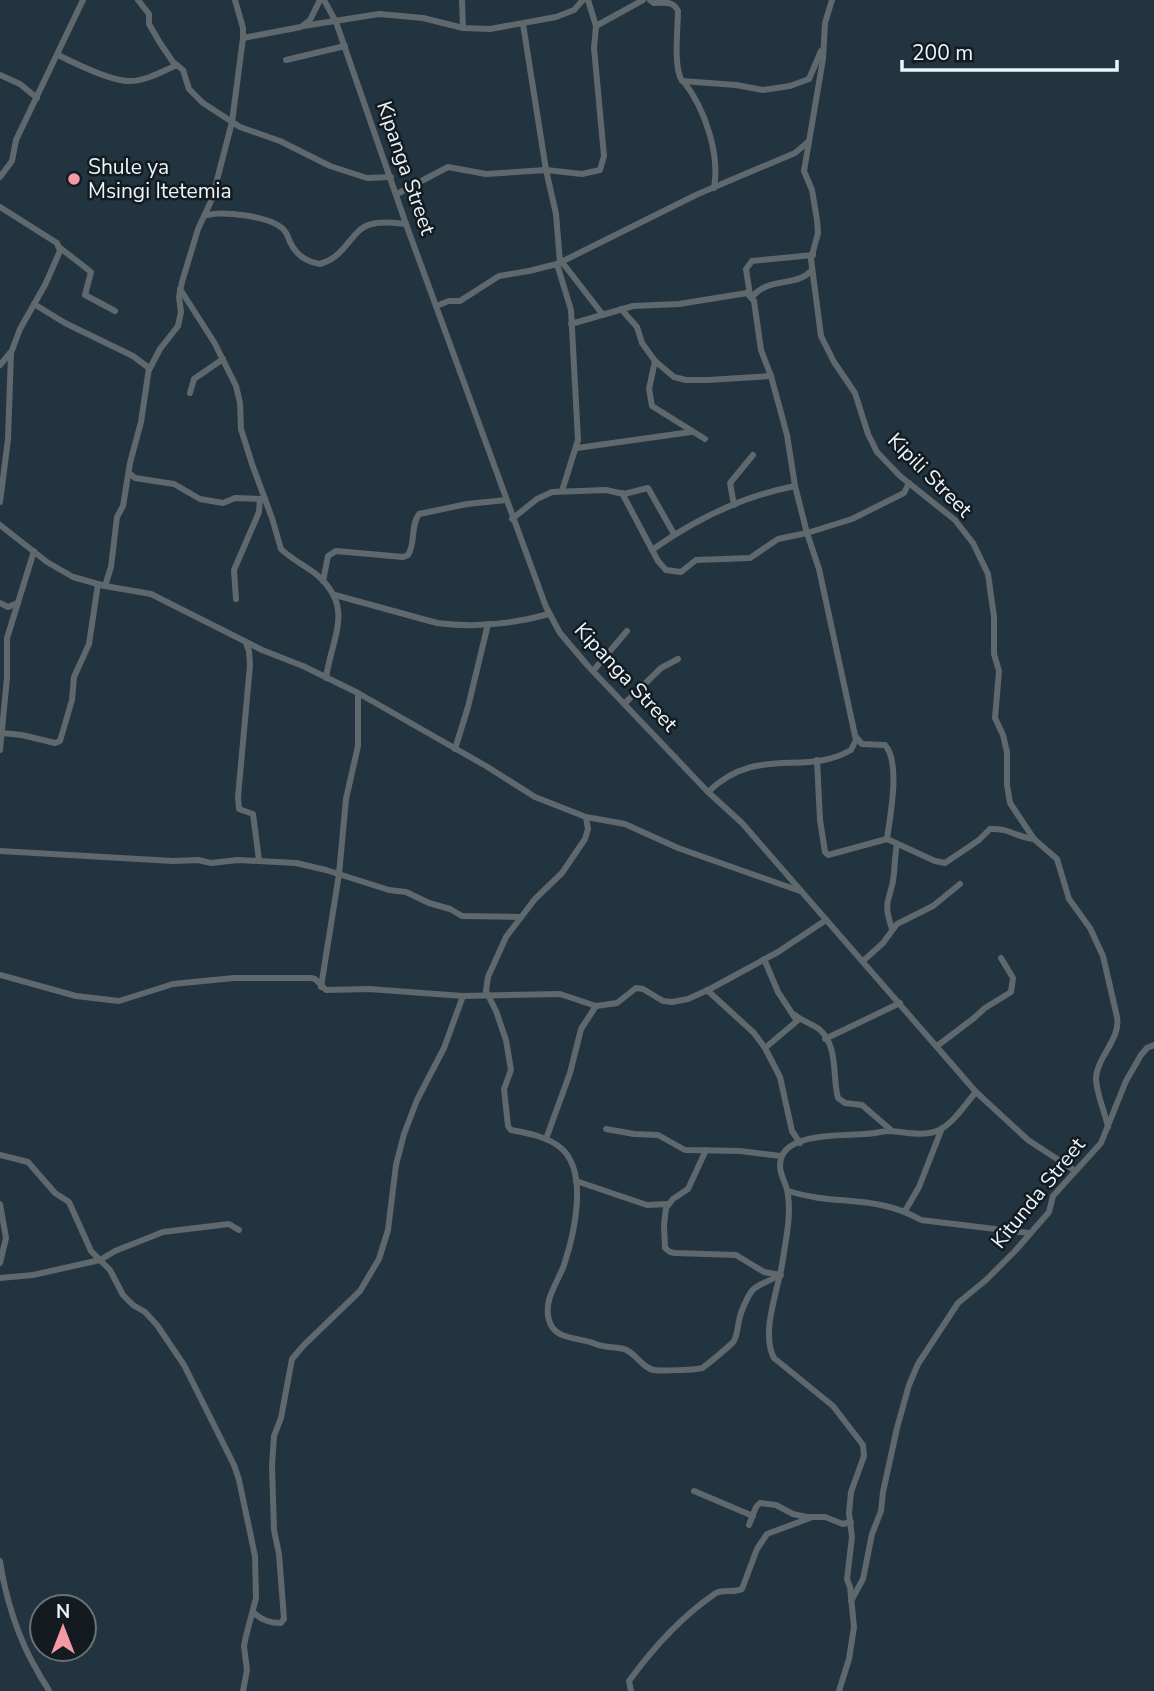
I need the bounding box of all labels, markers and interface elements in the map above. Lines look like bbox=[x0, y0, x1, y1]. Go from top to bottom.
scale bar bbox=[902, 28, 1117, 72]
text: 200 m bbox=[912, 39, 973, 67]
street label: Kipanga Street bbox=[370, 98, 442, 239]
place label: Shule ya Msingi Itetemia bbox=[88, 153, 232, 205]
marker: Shule ya Msingi Itetemia bbox=[66, 171, 82, 187]
street label: Kipili Street bbox=[882, 427, 979, 524]
street label: Kipanga Street bbox=[568, 616, 684, 738]
street label: Kitunda Street bbox=[985, 1131, 1092, 1254]
north arrow bbox=[28, 1593, 98, 1663]
text: N bbox=[56, 1599, 70, 1625]

